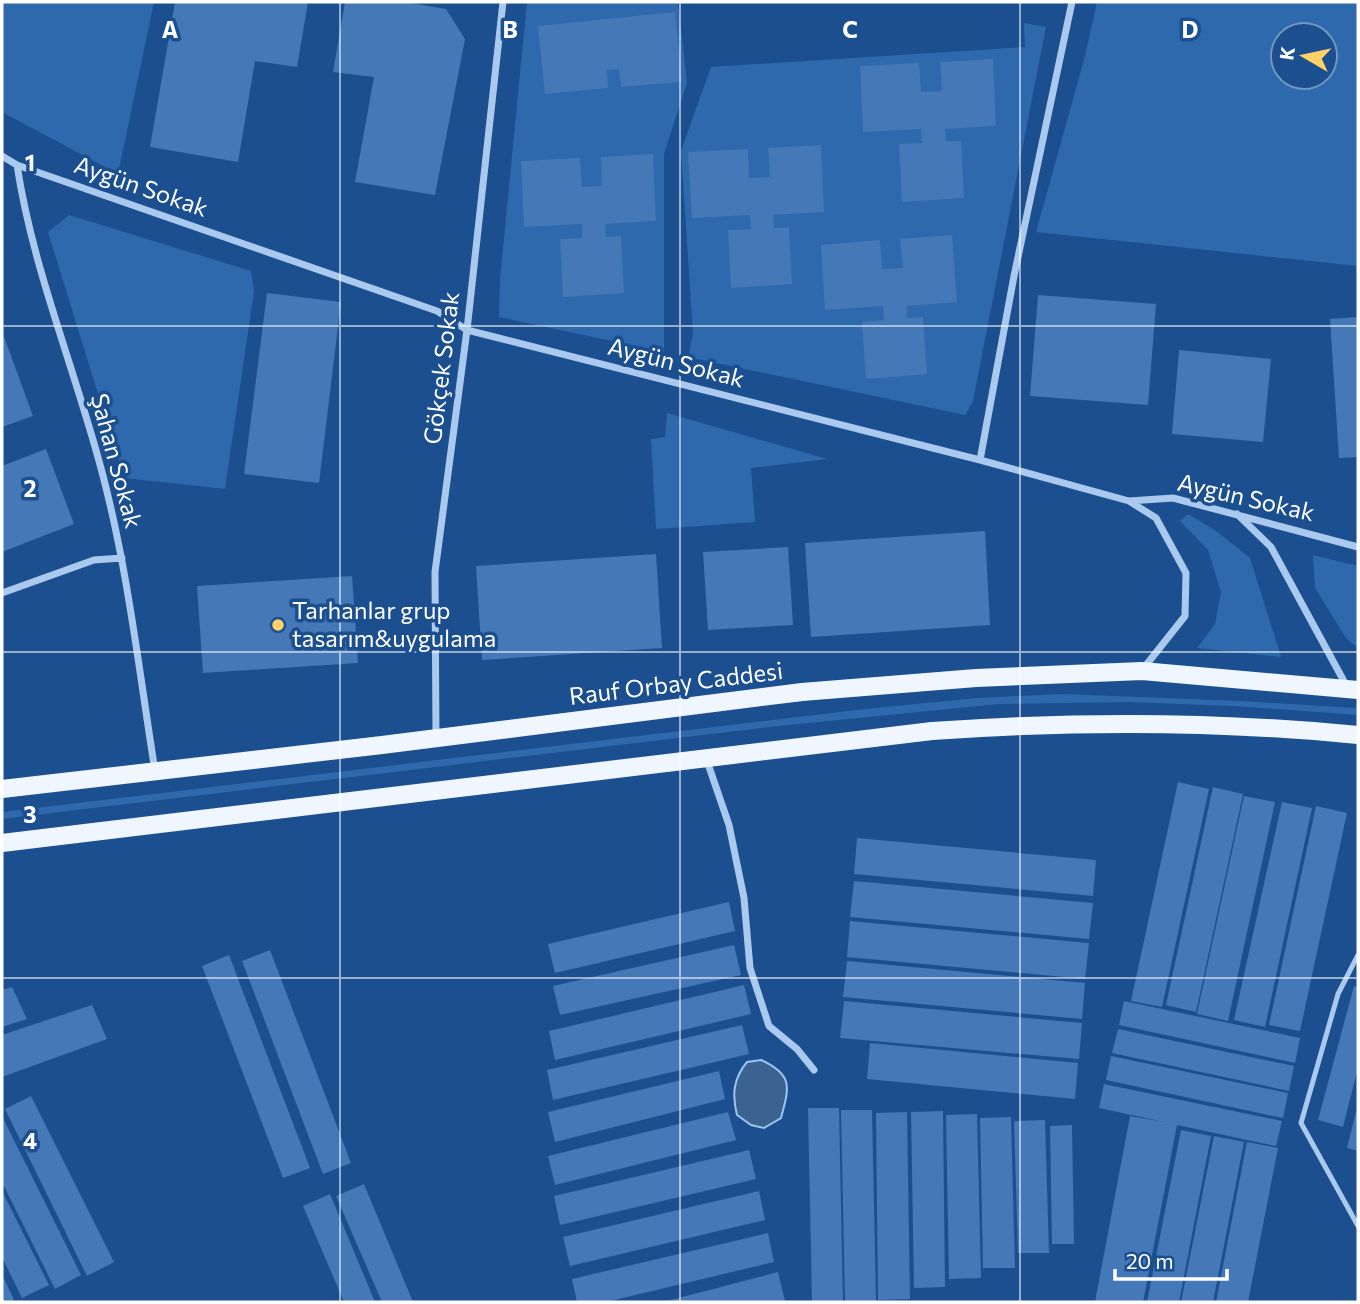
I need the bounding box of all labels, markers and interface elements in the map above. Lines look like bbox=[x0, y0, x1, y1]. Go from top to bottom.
text: A bbox=[162, 15, 179, 43]
text: B bbox=[502, 15, 518, 43]
text: C bbox=[842, 15, 858, 43]
text: D bbox=[1182, 15, 1199, 43]
north arrow bbox=[1269, 21, 1339, 91]
text: K bbox=[1274, 45, 1299, 62]
text: 1 bbox=[25, 148, 35, 176]
street label: Aygün Sokak bbox=[71, 149, 212, 222]
street label: Gökçek Sokak bbox=[417, 290, 464, 446]
street label: Aygün Sokak bbox=[605, 331, 748, 392]
street label: Şahan Sokak bbox=[86, 390, 149, 531]
street label: Aygün Sokak bbox=[1175, 467, 1318, 526]
text: 2 bbox=[23, 474, 37, 502]
place label: Tarhanlar grup tasarım&uygulama bbox=[292, 595, 496, 652]
marker: Tarhanlar grup tasarım&uygulama bbox=[270, 617, 286, 633]
street label: Rauf Orbay Caddesi bbox=[567, 655, 784, 710]
text: 3 bbox=[23, 800, 37, 828]
text: 4 bbox=[23, 1126, 37, 1154]
scale bar bbox=[1115, 1238, 1227, 1282]
text: 20 m bbox=[1126, 1248, 1174, 1273]

